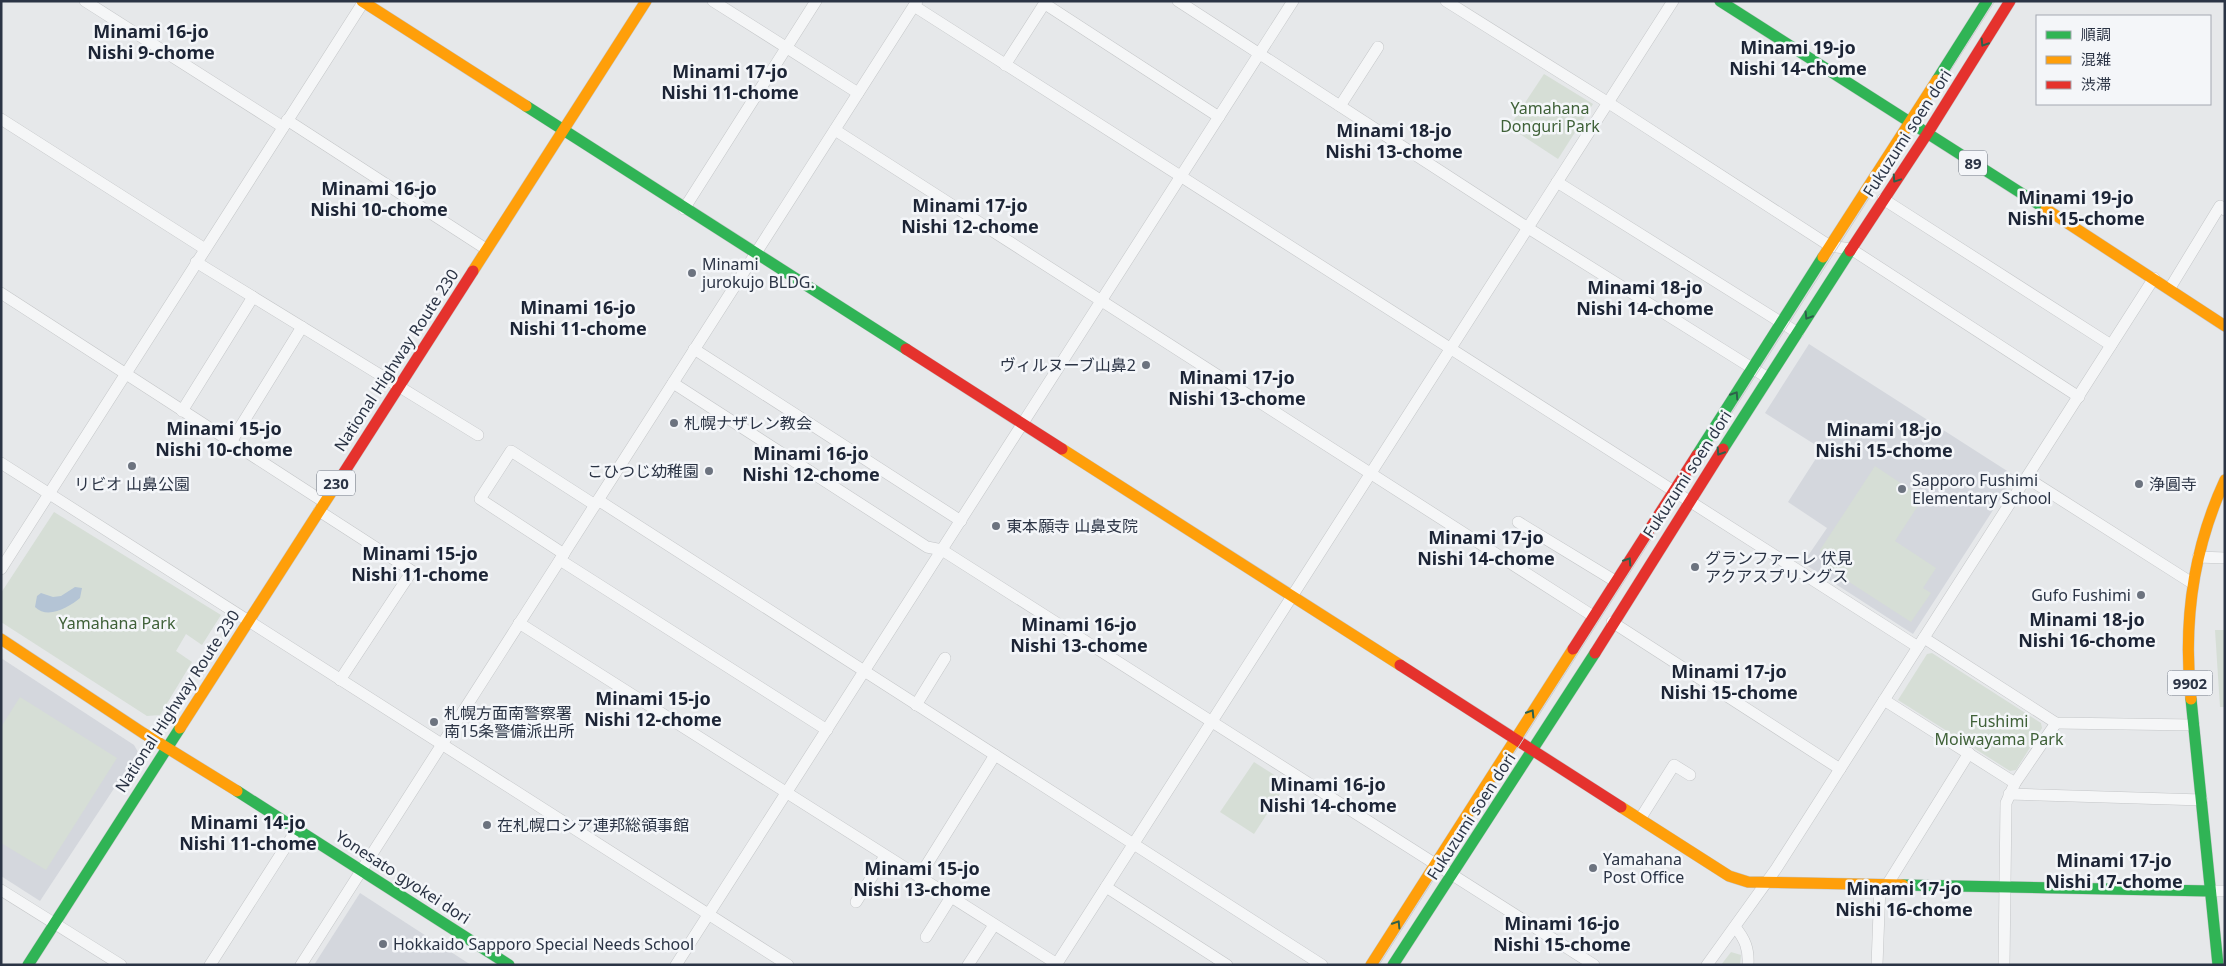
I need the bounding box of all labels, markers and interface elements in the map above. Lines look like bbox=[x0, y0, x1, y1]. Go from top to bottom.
legend bbox=[2036, 15, 2211, 105]
district label: Minami 16-jo Nishi 9-chome bbox=[87, 19, 215, 64]
text: 順調 bbox=[2081, 24, 2111, 44]
district label: Minami 19-jo Nishi 14-chome bbox=[1729, 35, 1867, 80]
one-way arrow bbox=[1981, 37, 1991, 46]
text: 混雑 bbox=[2081, 49, 2111, 69]
district label: Minami 17-jo Nishi 11-chome bbox=[661, 59, 799, 104]
street label: Fukuzumi soen dori bbox=[1857, 65, 1957, 201]
text: 渋滞 bbox=[2081, 74, 2111, 94]
park label: Yamahana Donguri Park bbox=[1500, 97, 1600, 137]
district label: Minami 18-jo Nishi 13-chome bbox=[1325, 118, 1463, 163]
road number: 89 bbox=[1959, 150, 1987, 176]
one-way arrow bbox=[1893, 173, 1902, 183]
district label: Minami 16-jo Nishi 10-chome bbox=[310, 176, 448, 221]
district label: Minami 19-jo Nishi 15-chome bbox=[2007, 185, 2145, 230]
district label: Minami 17-jo Nishi 12-chome bbox=[901, 193, 1039, 238]
place label: Minami jurokujo BLDG. bbox=[701, 253, 815, 293]
street label: National Highway Route 230 bbox=[329, 265, 463, 455]
marker: Minami jurokujo BLDG. bbox=[686, 267, 698, 279]
district label: Minami 18-jo Nishi 14-chome bbox=[1576, 275, 1714, 320]
district label: Minami 16-jo Nishi 11-chome bbox=[509, 295, 647, 340]
one-way arrow bbox=[1805, 310, 1815, 319]
place label: ヴィルヌーブ山鼻2 bbox=[1000, 354, 1136, 376]
marker: ヴィルヌーブ山鼻2 bbox=[1140, 359, 1152, 371]
district label: Minami 17-jo Nishi 13-chome bbox=[1168, 365, 1306, 410]
one-way arrow bbox=[1728, 391, 1738, 400]
street label: Fukuzumi soen dori bbox=[1637, 406, 1737, 542]
place label: 札幌ナザレン教会 bbox=[684, 412, 812, 434]
district label: Minami 15-jo Nishi 10-chome bbox=[155, 416, 293, 461]
marker: 札幌ナザレン教会 bbox=[668, 417, 680, 429]
district label: Minami 18-jo Nishi 15-chome bbox=[1815, 417, 1953, 462]
district label: Minami 16-jo Nishi 12-chome bbox=[742, 441, 880, 486]
one-way arrow bbox=[1717, 447, 1726, 456]
marker: リビオ 山鼻公園 bbox=[126, 460, 138, 472]
place label: こひつじ幼稚園 bbox=[587, 460, 699, 482]
marker: こひつじ幼稚園 bbox=[703, 465, 715, 477]
place label: Sapporo Fushimi Elementary School bbox=[1912, 469, 2051, 509]
road number: 230 bbox=[317, 470, 355, 496]
place label: リビオ 山鼻公園 bbox=[74, 473, 190, 495]
place label: 浄圓寺 bbox=[2149, 473, 2197, 495]
marker: 浄圓寺 bbox=[2133, 478, 2145, 490]
marker: Sapporo Fushimi Elementary School bbox=[1896, 483, 1908, 495]
place label: 東本願寺 山鼻支院 bbox=[1006, 515, 1138, 537]
marker: 東本願寺 山鼻支院 bbox=[990, 520, 1002, 532]
district label: Minami 17-jo Nishi 14-chome bbox=[1417, 525, 1555, 570]
district label: Minami 15-jo Nishi 11-chome bbox=[351, 541, 489, 586]
place label: グランファーレ 伏見 アクアスプリングス bbox=[1705, 547, 1853, 587]
one-way arrow bbox=[1621, 557, 1631, 566]
marker: グランファーレ 伏見 アクアスプリングス bbox=[1689, 561, 1701, 573]
place label: Gufo Fushimi bbox=[2031, 584, 2131, 606]
marker: Gufo Fushimi bbox=[2135, 589, 2147, 601]
street label: National Highway Route 230 bbox=[110, 606, 244, 796]
district label: Minami 18-jo Nishi 16-chome bbox=[2018, 607, 2156, 652]
park label: Yamahana Park bbox=[59, 612, 176, 634]
district label: Minami 16-jo Nishi 13-chome bbox=[1010, 612, 1148, 657]
district label: Minami 17-jo Nishi 15-chome bbox=[1660, 659, 1798, 704]
road number: 9902 bbox=[2168, 670, 2212, 696]
district label: Minami 15-jo Nishi 12-chome bbox=[584, 686, 722, 731]
place label: 札幌方面南警察署 南15条警備派出所 bbox=[444, 702, 574, 742]
one-way arrow bbox=[1525, 709, 1534, 718]
park label: Fushimi Moiwayama Park bbox=[1935, 710, 2064, 750]
marker: 札幌方面南警察署 南15条警備派出所 bbox=[428, 716, 440, 728]
street label: Fukuzumi soen dori bbox=[1421, 748, 1521, 884]
district label: Minami 16-jo Nishi 14-chome bbox=[1259, 772, 1397, 817]
district label: Minami 14-jo Nishi 11-chome bbox=[179, 810, 317, 855]
place label: 在札幌ロシア連邦総領事館 bbox=[497, 814, 689, 836]
marker: 在札幌ロシア連邦総領事館 bbox=[481, 819, 493, 831]
street label: Yonesato gyokei dori bbox=[331, 825, 475, 929]
place label: Yamahana Post Office bbox=[1603, 848, 1684, 888]
district label: Minami 17-jo Nishi 17-chome bbox=[2045, 848, 2183, 893]
district label: Minami 15-jo Nishi 13-chome bbox=[853, 856, 991, 901]
marker: Yamahana Post Office bbox=[1587, 862, 1599, 874]
district label: Minami 17-jo Nishi 16-chome bbox=[1835, 876, 1973, 921]
district label: Minami 16-jo Nishi 15-chome bbox=[1493, 911, 1631, 956]
one-way arrow bbox=[1391, 920, 1400, 929]
place label: Hokkaido Sapporo Special Needs School bbox=[393, 933, 694, 955]
marker: Hokkaido Sapporo Special Needs School bbox=[377, 938, 389, 950]

